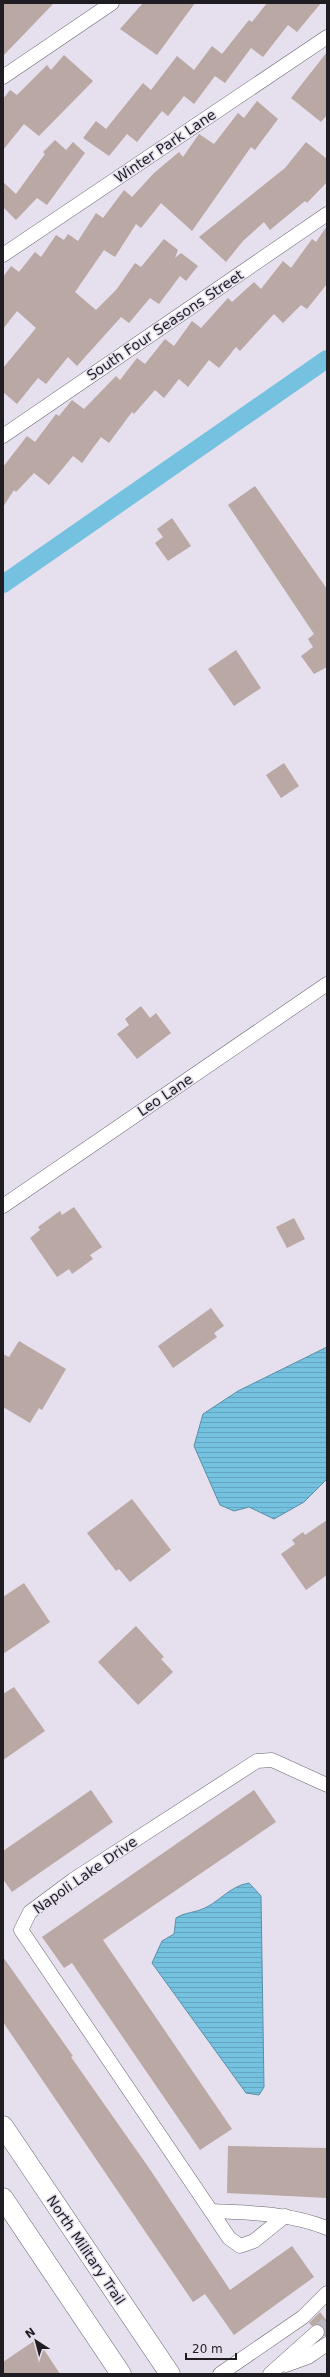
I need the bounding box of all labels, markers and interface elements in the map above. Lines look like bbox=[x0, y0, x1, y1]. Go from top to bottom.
street label: Winter Park Lane bbox=[111, 106, 219, 186]
street label: South Four Seasons Street bbox=[84, 266, 247, 383]
street label: Leo Lane bbox=[134, 1071, 196, 1119]
street label: Napoli Lake Drive bbox=[30, 1833, 140, 1917]
street label: North Military Trail bbox=[43, 2192, 129, 2308]
north arrow bbox=[16, 2321, 56, 2361]
text: N bbox=[23, 2325, 38, 2341]
scale bar bbox=[186, 2335, 236, 2361]
text: 20 m bbox=[192, 2342, 223, 2356]

